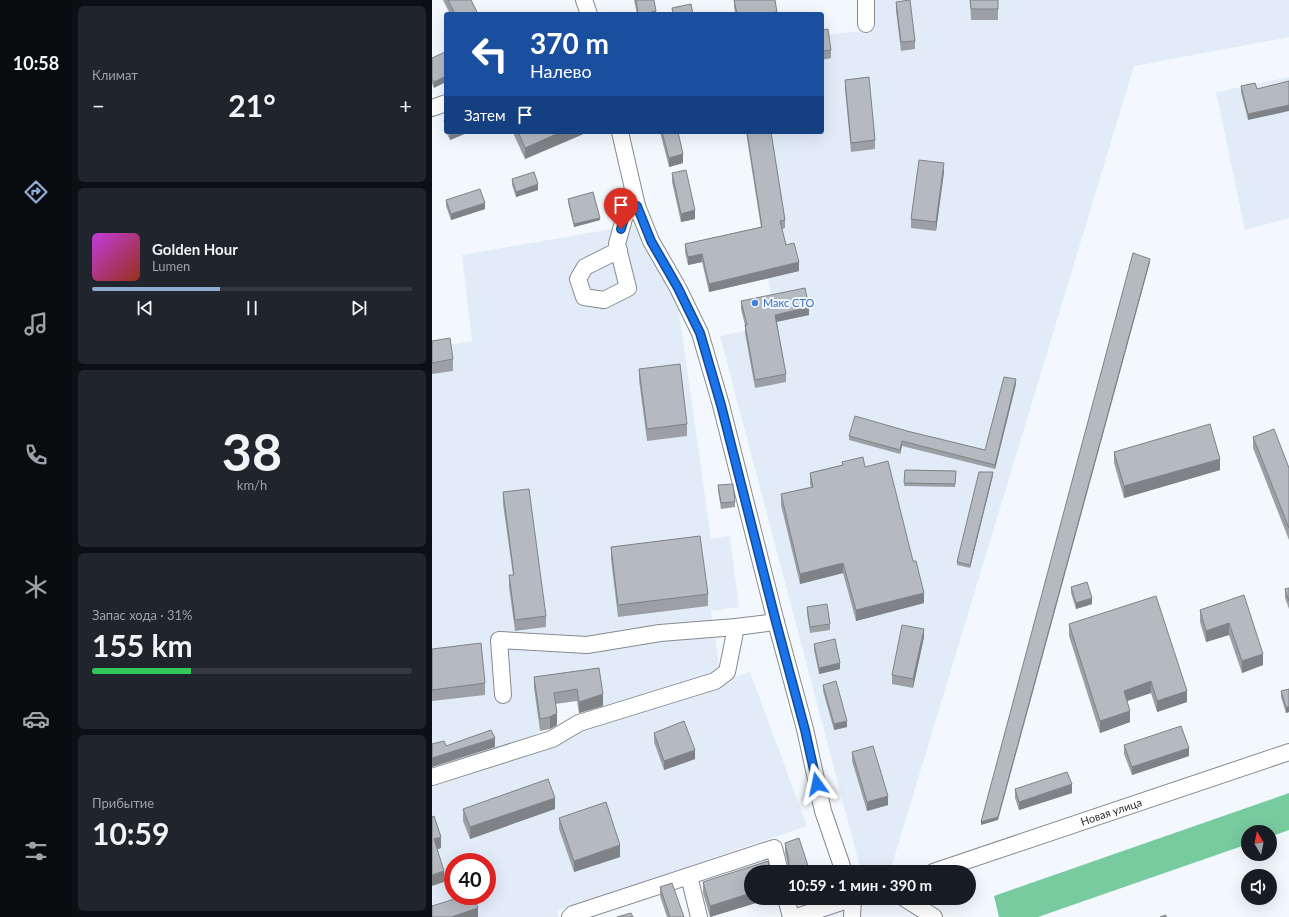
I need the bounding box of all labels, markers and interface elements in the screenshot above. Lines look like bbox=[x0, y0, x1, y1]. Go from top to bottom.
text: 370 m bbox=[530, 26, 609, 60]
icon: left bbox=[464, 28, 516, 80]
text: 10:58 bbox=[13, 52, 59, 74]
text: Налево bbox=[530, 60, 592, 82]
text: Климат bbox=[92, 67, 138, 83]
text: 21° bbox=[228, 87, 276, 123]
text: − bbox=[92, 92, 105, 119]
text: + bbox=[399, 92, 412, 119]
icon: arrive bbox=[514, 104, 536, 126]
text: Затем bbox=[464, 106, 506, 124]
icon: directions bbox=[22, 178, 50, 206]
pin bbox=[604, 188, 638, 229]
icon: arrive bbox=[610, 194, 632, 216]
text: Golden Hour bbox=[152, 240, 238, 258]
text: Lumen bbox=[152, 258, 190, 274]
place label: Макс СТО bbox=[763, 296, 815, 309]
icon: previous bbox=[134, 297, 156, 319]
icon: pause bbox=[241, 297, 263, 319]
icon: next bbox=[348, 297, 370, 319]
marker: Макс СТО bbox=[750, 298, 760, 308]
icon: music bbox=[22, 310, 50, 338]
text: 38 bbox=[222, 420, 282, 482]
icon: phone bbox=[22, 441, 50, 469]
text: km/h bbox=[237, 477, 267, 493]
icon: climate bbox=[22, 573, 50, 601]
text: Запас хода · 31% bbox=[92, 607, 193, 623]
text: 155 km bbox=[92, 627, 193, 663]
icon: car bbox=[22, 705, 50, 733]
position arrow bbox=[796, 763, 838, 805]
text: Прибытие bbox=[92, 795, 154, 811]
street label: Новая улица bbox=[1079, 795, 1143, 828]
text: 10:59 bbox=[92, 815, 169, 851]
north arrow bbox=[1241, 825, 1277, 861]
map controls bbox=[1241, 825, 1277, 905]
icon: filters bbox=[22, 837, 50, 865]
speed limit sign: 40 bbox=[444, 853, 496, 905]
button: sound bbox=[1241, 869, 1277, 905]
text: 10:59 · 1 мин · 390 m bbox=[788, 876, 932, 894]

